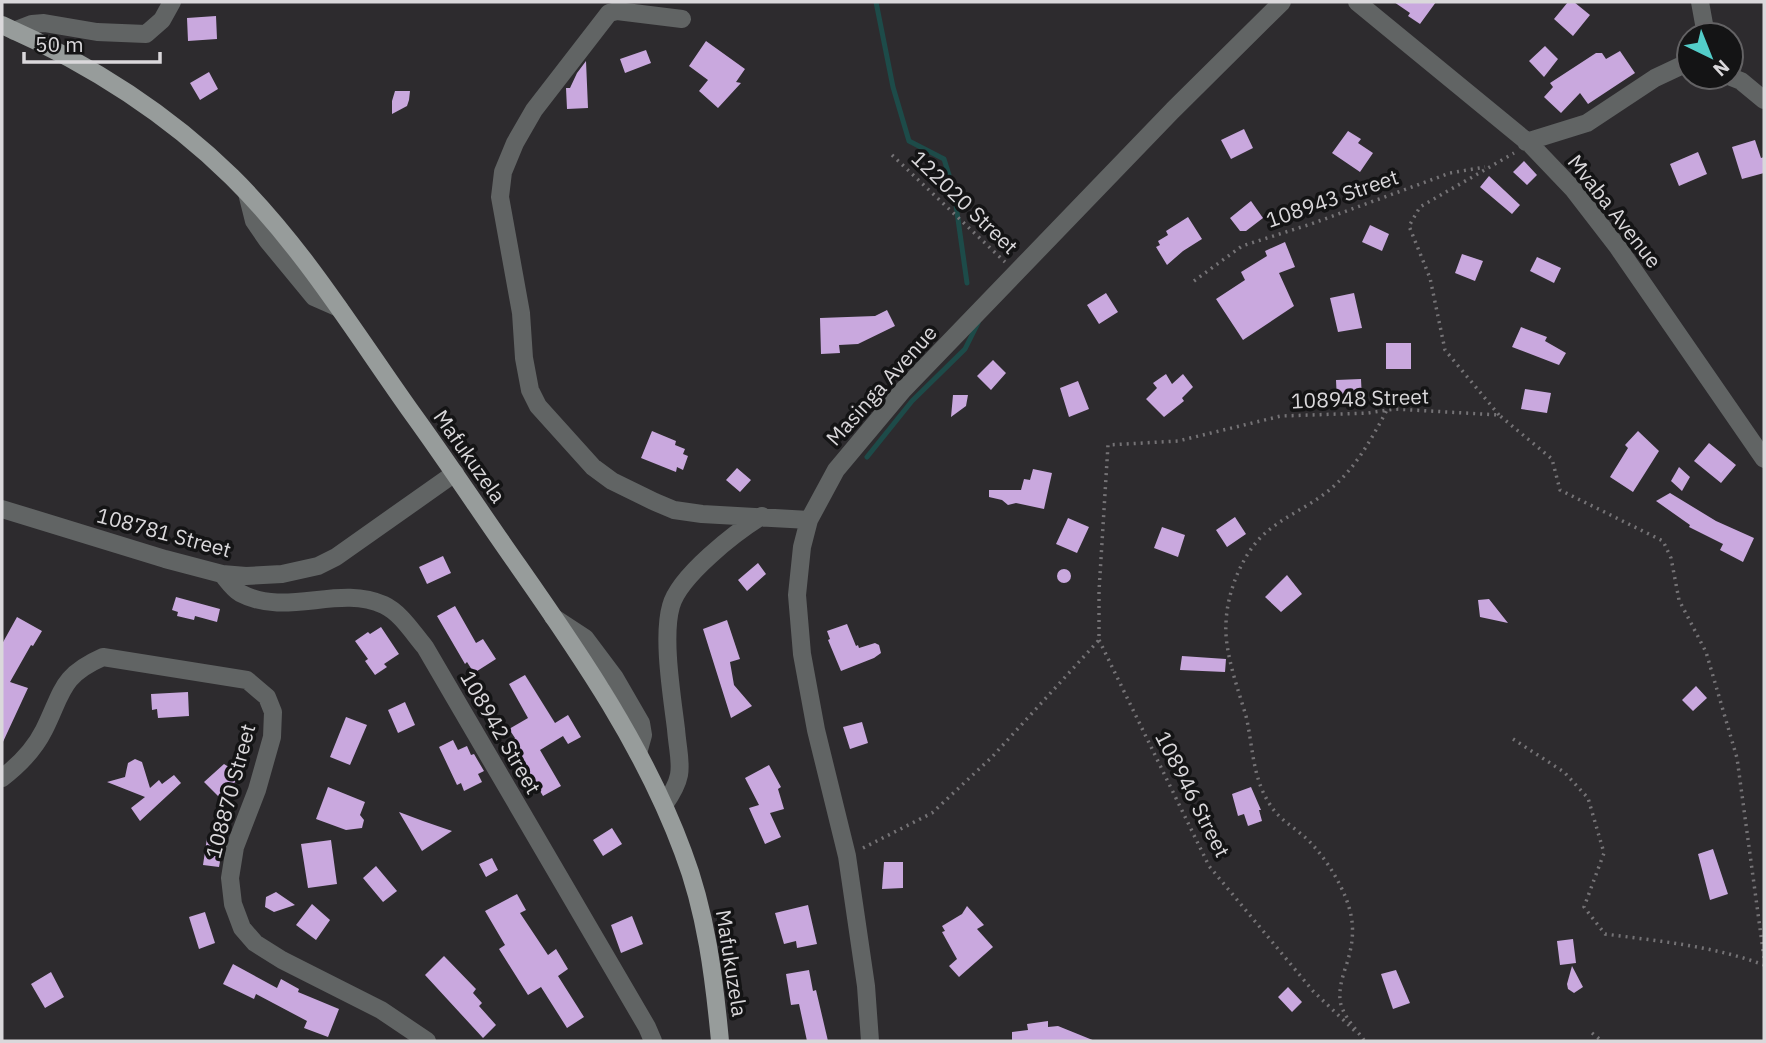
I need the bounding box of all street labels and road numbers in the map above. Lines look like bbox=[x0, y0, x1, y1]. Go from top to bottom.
street label: 122020 Street bbox=[906, 144, 1024, 260]
street label: Mvaba Avenue bbox=[1562, 148, 1668, 274]
street label: 108943 Street bbox=[1262, 162, 1402, 234]
street label: Masinga Avenue bbox=[819, 319, 943, 451]
street label: 108948 Street bbox=[1290, 382, 1430, 414]
street label: Mafukuzela bbox=[428, 404, 512, 508]
street label: 108781 Street bbox=[94, 501, 234, 563]
street label: 108942 Street bbox=[454, 665, 548, 799]
street label: 108870 Street bbox=[199, 721, 261, 861]
street label: 108946 Street bbox=[1149, 726, 1237, 862]
street label: Mafukuzela bbox=[710, 908, 754, 1018]

